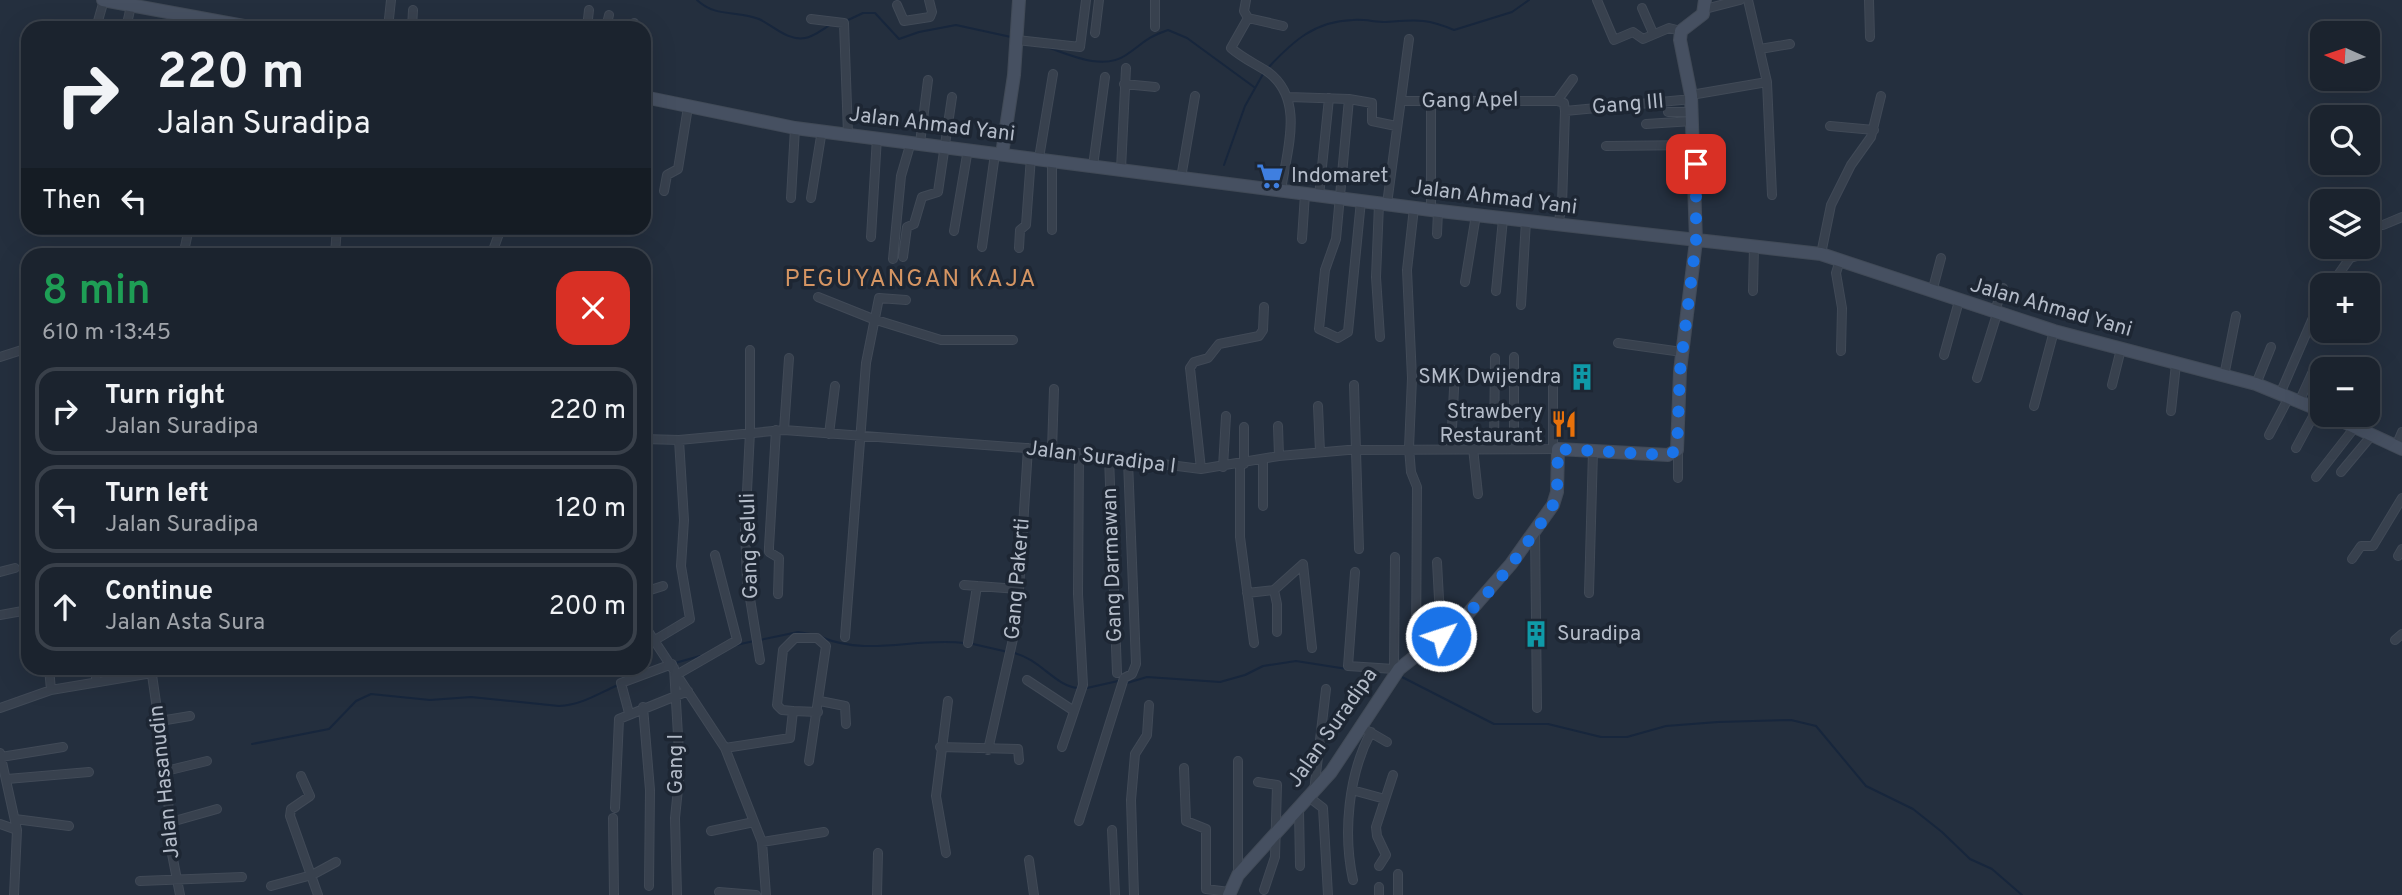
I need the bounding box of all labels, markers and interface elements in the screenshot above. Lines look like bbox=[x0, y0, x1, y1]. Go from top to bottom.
north arrow bbox=[2310, 21, 2380, 91]
map controls bbox=[2310, 21, 2380, 427]
text: 220 m bbox=[157, 44, 304, 106]
icon: right bbox=[42, 49, 133, 140]
street label: Gang Apel bbox=[1421, 87, 1519, 115]
street label: Gang III bbox=[1591, 88, 1665, 122]
street label: Jalan Ahmad Yani bbox=[847, 101, 1017, 149]
text: Jalan Suradipa bbox=[157, 105, 370, 145]
button: search bbox=[2310, 105, 2380, 175]
pin bbox=[1666, 134, 1726, 194]
icon: arrive bbox=[1677, 145, 1715, 183]
supermarket icon: Indomaret bbox=[1255, 161, 1285, 191]
place label: Indomaret bbox=[1291, 163, 1388, 190]
street label: Jalan Ahmad Yani bbox=[1409, 174, 1579, 222]
icon: left bbox=[115, 182, 153, 220]
text: Then bbox=[42, 185, 101, 218]
button: layers bbox=[2310, 189, 2380, 259]
district label: PEGUYANGAN KAJA bbox=[785, 265, 1037, 295]
text: 8 min bbox=[42, 266, 151, 319]
button: close bbox=[556, 271, 630, 345]
street label: Jalan Ahmad Yani bbox=[1967, 272, 2135, 344]
button: + bbox=[2310, 273, 2380, 343]
text: 610 m · 13:45 bbox=[42, 319, 171, 348]
button: − bbox=[2310, 357, 2380, 427]
building icon: SMK Dwijendra bbox=[1567, 362, 1597, 392]
place label: SMK Dwijendra bbox=[1418, 364, 1561, 391]
text: Turn right bbox=[105, 380, 225, 413]
icon: right bbox=[46, 392, 84, 430]
text: 220 m bbox=[549, 395, 626, 428]
place label: Strawbery Restaurant bbox=[1440, 399, 1543, 450]
restaurant icon: Strawbery Restaurant bbox=[1549, 409, 1579, 439]
text: Jalan Suradipa bbox=[105, 413, 258, 442]
street label: Jalan Suradipa I bbox=[1024, 435, 1178, 481]
text: Turn left bbox=[105, 478, 209, 511]
street label: Gang Darmawan bbox=[1097, 487, 1129, 643]
icon: left bbox=[46, 490, 84, 528]
street label: Gang Seluli bbox=[735, 492, 765, 600]
text: 120 m bbox=[556, 493, 626, 526]
text: Jalan Suradipa bbox=[105, 511, 258, 540]
street label: Gang Pakerti bbox=[999, 517, 1037, 641]
text: Continue bbox=[105, 576, 213, 609]
icon: ahead bbox=[46, 588, 84, 626]
text: 200 m bbox=[549, 591, 626, 624]
position arrow bbox=[1404, 599, 1478, 673]
text: Jalan Asta Sura bbox=[105, 609, 265, 638]
building icon: Suradipa bbox=[1521, 619, 1551, 649]
place label: Suradipa bbox=[1557, 621, 1641, 648]
street label: Jalan Suradipa bbox=[1282, 663, 1384, 793]
street label: Jalan Hasanudin bbox=[143, 704, 187, 860]
street label: Gang I bbox=[663, 734, 690, 794]

